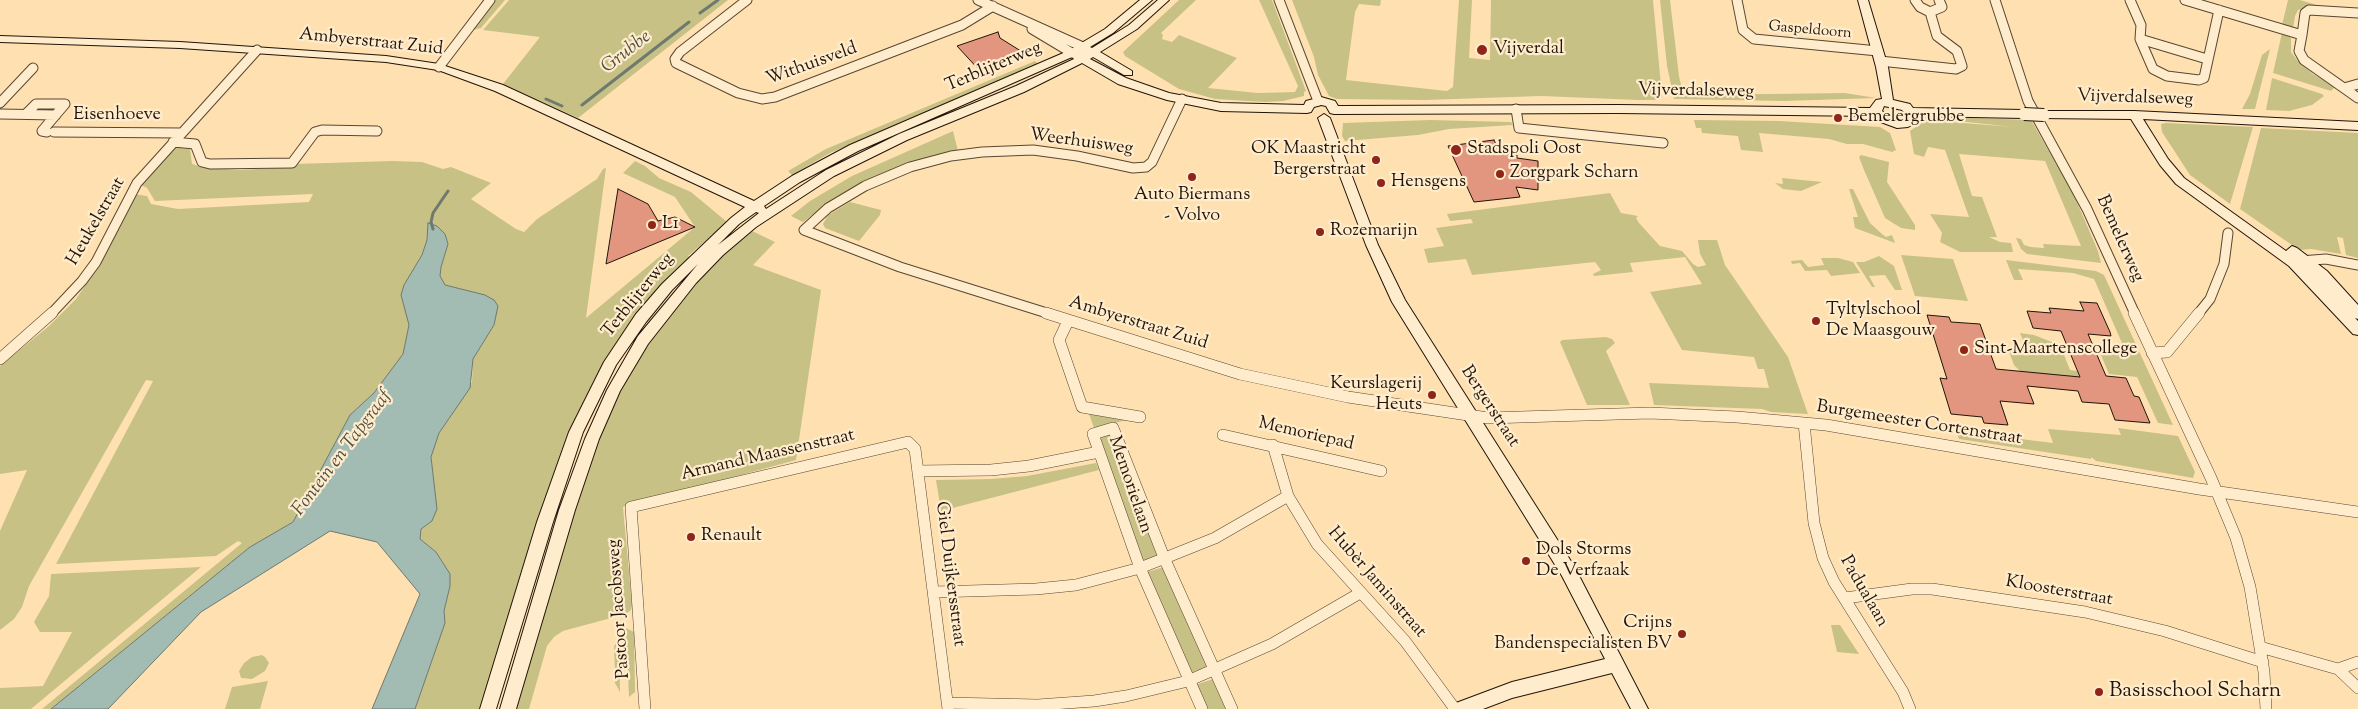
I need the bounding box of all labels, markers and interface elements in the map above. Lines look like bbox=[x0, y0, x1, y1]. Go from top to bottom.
street label: Gaspeldoorn bbox=[1768, 18, 1852, 44]
street label: Ambyerstraat Zuid bbox=[298, 25, 444, 61]
water label: Grubbe bbox=[598, 27, 656, 79]
street label: Terblijterweg bbox=[943, 38, 1045, 98]
street label: Withuisveld bbox=[764, 39, 860, 91]
place label: Vijverdal bbox=[1493, 39, 1564, 61]
marker: Vijverdal bbox=[1475, 43, 1489, 57]
street label: Vijverdalseweg bbox=[1638, 80, 1754, 104]
street label: Vijverdalseweg bbox=[2076, 86, 2194, 112]
street label: Eisenhoeve bbox=[73, 105, 161, 127]
place label: Bemelergrubbe bbox=[1848, 107, 1964, 129]
marker: Bemelergrubbe bbox=[1832, 112, 1844, 124]
street label: Weerhuisweg bbox=[1028, 125, 1134, 161]
place label: OK Maastricht Bergerstraat bbox=[1251, 139, 1366, 182]
place label: Stadspoli Oost bbox=[1467, 139, 1581, 161]
marker: Stadspoli Oost bbox=[1449, 143, 1463, 157]
marker: OK Maastricht Bergerstraat bbox=[1370, 154, 1382, 166]
place label: Zorgpark Scharn bbox=[1510, 163, 1639, 185]
marker: Zorgpark Scharn bbox=[1494, 168, 1506, 180]
marker: Auto Biermans - Volvo bbox=[1186, 171, 1198, 183]
place label: Hensgens bbox=[1391, 172, 1466, 194]
street label: Heukelstraat bbox=[63, 174, 131, 270]
marker: Hensgens bbox=[1375, 177, 1387, 189]
place label: Auto Biermans - Volvo bbox=[1134, 185, 1250, 228]
street label: Bemelerweg bbox=[2090, 192, 2148, 286]
place label: L1 bbox=[662, 214, 679, 236]
marker: L1 bbox=[646, 219, 658, 231]
place label: Rozemarijn bbox=[1330, 221, 1418, 243]
marker: Rozemarijn bbox=[1314, 226, 1326, 238]
street label: Terblijterweg bbox=[598, 249, 680, 343]
street label: Ambyerstraat Zuid bbox=[1066, 293, 1210, 355]
place label: Tyltylschool De Maasgouw bbox=[1826, 300, 1935, 342]
marker: Tyltylschool De Maasgouw bbox=[1810, 315, 1822, 327]
place label: Sint-Maartenscollege bbox=[1974, 339, 2137, 361]
marker: Sint-Maartenscollege bbox=[1958, 344, 1970, 356]
street label: Bergerstraat bbox=[1455, 362, 1523, 452]
place label: Keurslagerij Heuts bbox=[1330, 374, 1422, 416]
water label: Fontein en Tapgraaf bbox=[288, 387, 398, 521]
marker: Keurslagerij Heuts bbox=[1426, 389, 1438, 401]
street label: Burgemeester Cortenstraat bbox=[1815, 397, 2023, 451]
street label: Memoriepad bbox=[1256, 414, 1356, 456]
street label: Armand Maassenstraat bbox=[679, 426, 857, 486]
street label: Memorielaan bbox=[1102, 433, 1156, 537]
street label: Giel Duijkersstraat bbox=[929, 500, 969, 648]
street label: Hubèr Jaminstraat bbox=[1322, 523, 1430, 643]
place label: Renault bbox=[701, 526, 762, 548]
marker: Renault bbox=[685, 531, 697, 543]
street label: Pastoor Jacobsweg bbox=[604, 539, 636, 679]
place label: Dols Storms De Verfzaak bbox=[1536, 540, 1631, 582]
street label: Padualaan bbox=[1834, 552, 1892, 632]
marker: Dols Storms De Verfzaak bbox=[1520, 555, 1532, 567]
street label: Kloosterstraat bbox=[2004, 572, 2114, 612]
place label: Crijns Bandenspecialisten BV bbox=[1494, 613, 1672, 656]
marker: Crijns Bandenspecialisten BV bbox=[1676, 628, 1688, 640]
place label: Basisschool Scharn bbox=[2109, 679, 2281, 705]
marker: Basisschool Scharn bbox=[2093, 686, 2105, 698]

